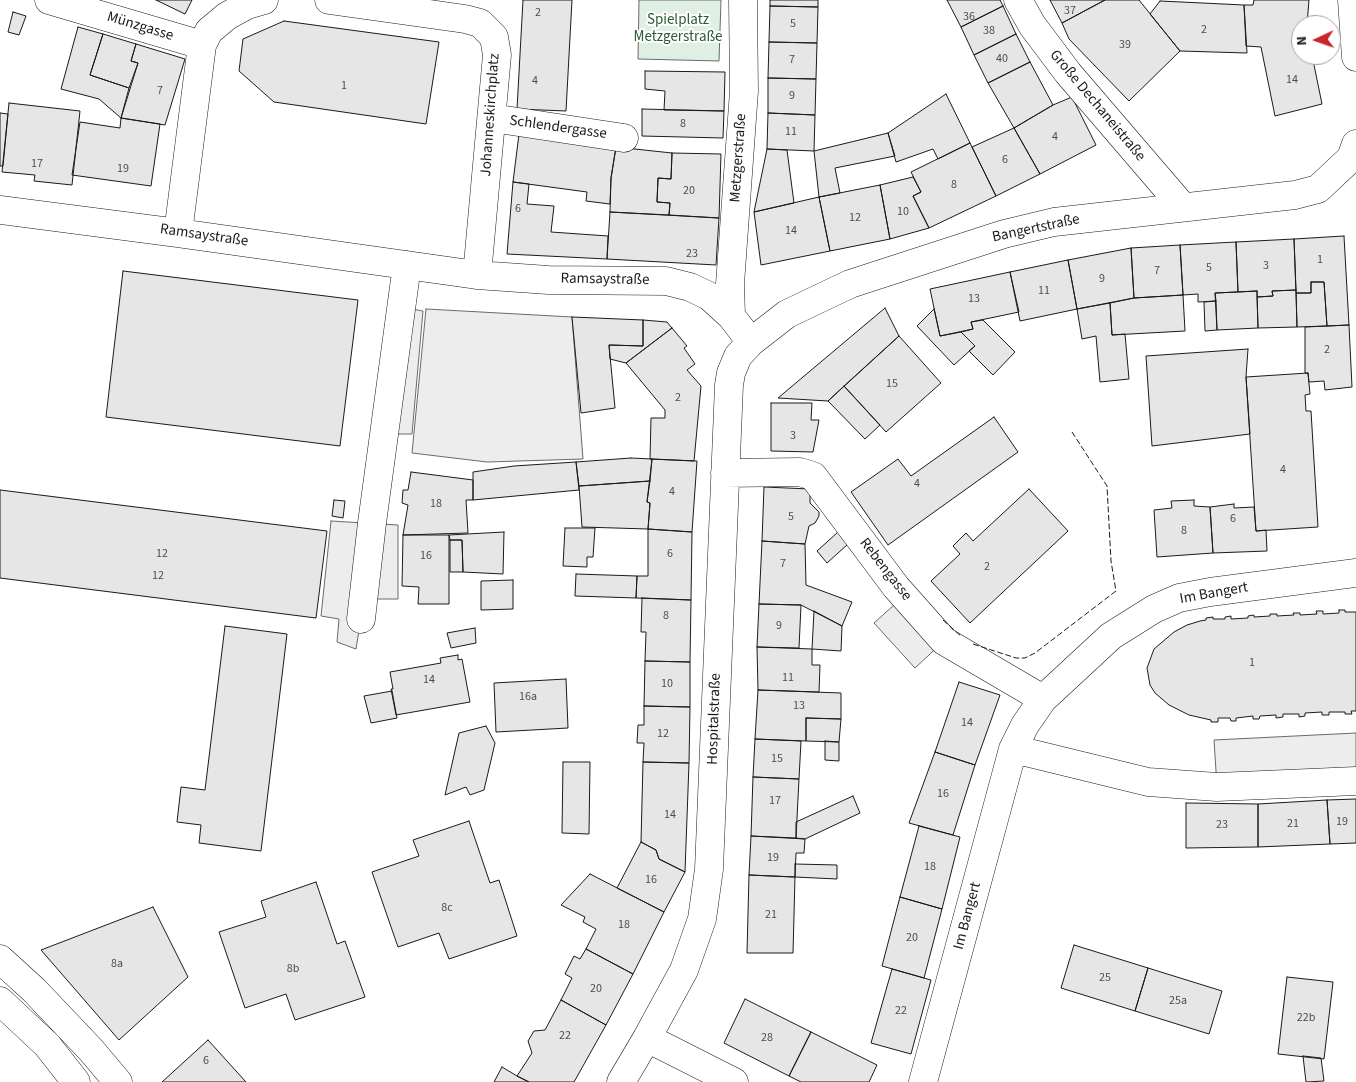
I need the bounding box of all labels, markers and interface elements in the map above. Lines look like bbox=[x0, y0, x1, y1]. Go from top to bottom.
house number: 37 bbox=[1064, 4, 1076, 18]
house number: 2 bbox=[535, 6, 541, 20]
street label: Münzgasse bbox=[105, 8, 175, 46]
house number: 36 bbox=[963, 10, 975, 24]
park label: Spielplatz Metzgerstraße bbox=[633, 12, 723, 47]
north arrow bbox=[1291, 15, 1341, 65]
house number: 5 bbox=[790, 17, 796, 31]
house number: 2 bbox=[1201, 23, 1207, 37]
house number: 38 bbox=[983, 24, 995, 38]
text: N bbox=[1292, 36, 1312, 46]
house number: 39 bbox=[1119, 38, 1131, 52]
street label: Große Dechaneistraße bbox=[1045, 47, 1149, 165]
house number: 40 bbox=[996, 52, 1008, 66]
street label: Johanneskirchplatz bbox=[478, 53, 504, 177]
house number: 7 bbox=[789, 53, 795, 67]
house number: 14 bbox=[1286, 73, 1298, 87]
house number: 4 bbox=[532, 74, 538, 88]
house number: 1 bbox=[341, 79, 347, 93]
house number: 7 bbox=[157, 84, 163, 98]
house number: 9 bbox=[789, 89, 795, 103]
street label: Schlendergasse bbox=[508, 112, 608, 144]
street label: Metzgerstraße bbox=[727, 113, 751, 203]
house number: 8 bbox=[680, 117, 686, 131]
house number: 11 bbox=[785, 125, 797, 139]
house number: 4 bbox=[1052, 130, 1058, 144]
house number: 6 bbox=[1002, 153, 1008, 167]
house number: 17 bbox=[31, 157, 43, 171]
house number: 19 bbox=[117, 162, 129, 176]
house number: 8 bbox=[951, 178, 957, 192]
house number: 20 bbox=[683, 184, 695, 198]
house number: 6 bbox=[515, 202, 521, 216]
house number: 10 bbox=[897, 205, 909, 219]
house number: 12 bbox=[849, 211, 861, 225]
street label: Bangertstraße bbox=[991, 211, 1081, 247]
street label: Ramsaystraße bbox=[159, 221, 249, 251]
house number: 14 bbox=[785, 224, 797, 238]
house number: 23 bbox=[686, 247, 698, 261]
house number: 1 bbox=[1317, 253, 1323, 267]
house number: 3 bbox=[1263, 259, 1269, 273]
house number: 5 bbox=[1206, 261, 1212, 275]
house number: 7 bbox=[1154, 264, 1160, 278]
street label: Ramsaystraße bbox=[560, 270, 650, 290]
house number: 9 bbox=[1099, 272, 1105, 286]
house number: 11 bbox=[1038, 284, 1050, 298]
house number: 13 bbox=[968, 292, 980, 306]
house number: 2 bbox=[1324, 343, 1330, 357]
house number: 15 bbox=[886, 377, 898, 391]
house number: 2 bbox=[675, 391, 681, 405]
house number: 3 bbox=[790, 429, 796, 443]
house number: 4 bbox=[1280, 463, 1286, 477]
house number: 4 bbox=[914, 477, 920, 491]
house number: 4 bbox=[669, 485, 675, 499]
house number: 18 bbox=[430, 497, 442, 511]
house number: 5 bbox=[788, 510, 794, 524]
house number: 6 bbox=[1230, 512, 1236, 526]
house number: 8 bbox=[1181, 524, 1187, 538]
street label: Rebengasse bbox=[855, 535, 915, 605]
house number: 12 bbox=[156, 547, 168, 561]
house number: 6 bbox=[667, 547, 673, 561]
house number: 16 bbox=[420, 549, 432, 563]
house number: 7 bbox=[780, 557, 786, 571]
house number: 2 bbox=[984, 560, 990, 574]
house number: 12 bbox=[152, 569, 164, 583]
street label: Im Bangert bbox=[1178, 579, 1250, 609]
house number: 8 bbox=[663, 609, 669, 623]
house number: 9 bbox=[776, 619, 782, 633]
house number: 1 bbox=[1249, 656, 1255, 670]
house number: 11 bbox=[782, 671, 794, 685]
house number: 14 bbox=[423, 673, 435, 687]
street label: Hospitalstraße bbox=[704, 673, 726, 765]
house number: 10 bbox=[661, 677, 673, 691]
house number: 16a bbox=[519, 690, 537, 704]
house number: 13 bbox=[793, 699, 805, 713]
house number: 14 bbox=[961, 716, 973, 730]
house number: 12 bbox=[657, 727, 669, 741]
house number: 15 bbox=[771, 752, 783, 766]
house number: 16 bbox=[937, 787, 949, 801]
house number: 17 bbox=[769, 794, 781, 808]
house number: 14 bbox=[664, 808, 676, 822]
house number: 19 bbox=[1336, 815, 1348, 829]
house number: 21 bbox=[1287, 817, 1299, 831]
house number: 23 bbox=[1216, 818, 1228, 832]
house number: 19 bbox=[767, 851, 779, 865]
house number: 18 bbox=[924, 860, 936, 874]
house number: 16 bbox=[645, 873, 657, 887]
street label: Im Bangert bbox=[950, 880, 986, 952]
house number: 8c bbox=[441, 901, 453, 915]
house number: 21 bbox=[765, 908, 777, 922]
house number: 18 bbox=[618, 918, 630, 932]
house number: 20 bbox=[906, 931, 918, 945]
house number: 8a bbox=[111, 957, 123, 971]
house number: 8b bbox=[287, 962, 299, 976]
house number: 25 bbox=[1099, 971, 1111, 985]
house number: 20 bbox=[590, 982, 602, 996]
house number: 25a bbox=[1169, 994, 1187, 1008]
house number: 22 bbox=[895, 1004, 907, 1018]
house number: 22b bbox=[1297, 1011, 1315, 1025]
house number: 22 bbox=[559, 1029, 571, 1043]
house number: 28 bbox=[761, 1031, 773, 1045]
house number: 6 bbox=[203, 1054, 209, 1068]

